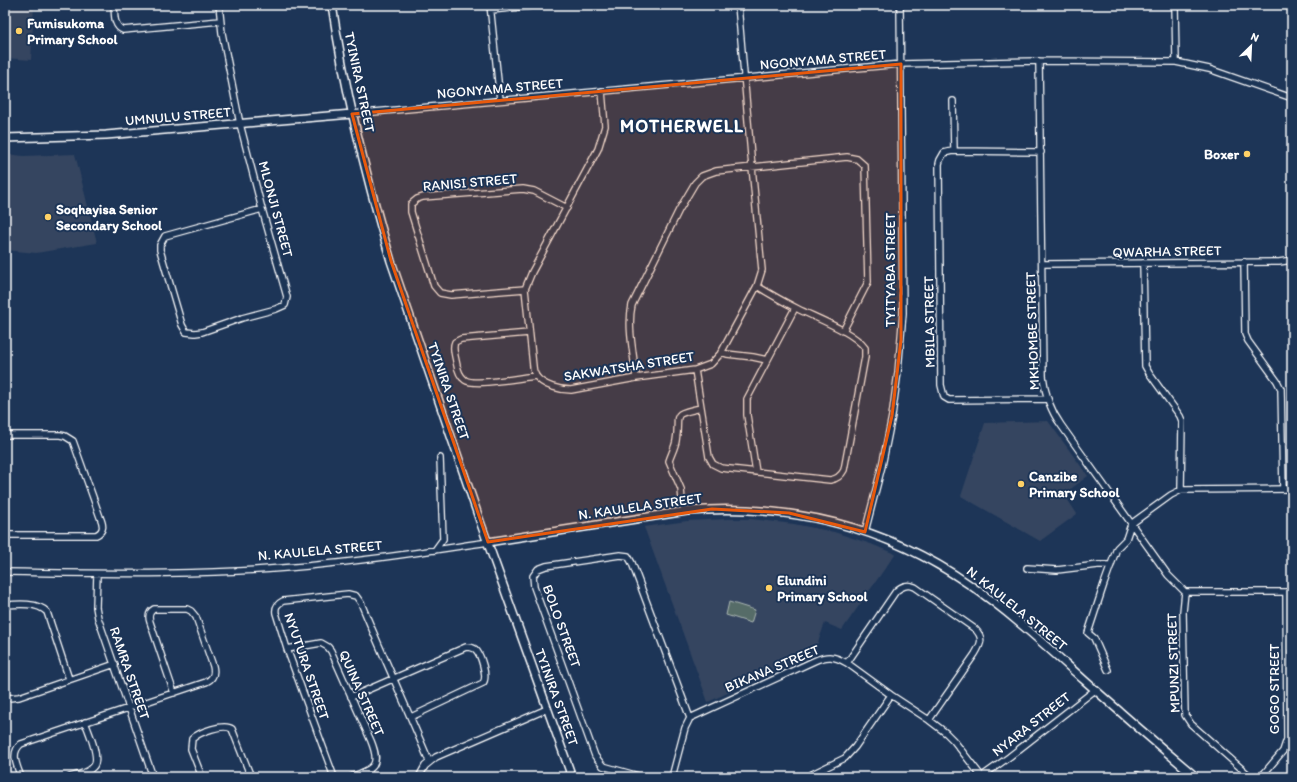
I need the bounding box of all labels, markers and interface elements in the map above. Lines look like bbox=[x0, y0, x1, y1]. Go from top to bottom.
place label: Fumisukoma Primary School bbox=[27, 15, 119, 48]
marker: Fumisukoma Primary School bbox=[14, 26, 24, 36]
north arrow bbox=[1231, 26, 1271, 66]
street label: TYINIRA STREET bbox=[341, 30, 378, 134]
text: N bbox=[1249, 30, 1261, 45]
street label: NGONYAMA STREET bbox=[759, 45, 887, 73]
street label: NGONYAMA STREET bbox=[436, 74, 564, 102]
street label: UMNULU STREET bbox=[124, 103, 232, 130]
district label: MOTHERWELL bbox=[620, 115, 744, 137]
place label: Boxer bbox=[1204, 146, 1240, 163]
marker: Boxer bbox=[1242, 149, 1252, 159]
street label: MLONJI STREET bbox=[255, 159, 297, 259]
street label: RANISI STREET bbox=[422, 170, 518, 195]
place label: Soqhayisa Senior Secondary School bbox=[56, 201, 163, 234]
marker: Soqhayisa Senior Secondary School bbox=[43, 212, 53, 222]
street label: TYITYABA STREET bbox=[882, 213, 899, 327]
street label: QWARHA STREET bbox=[1112, 242, 1222, 261]
street label: MKHOMBE STREET bbox=[1022, 271, 1043, 390]
street label: MBILA STREET bbox=[920, 276, 939, 368]
street label: TYINIRA STREET bbox=[424, 340, 473, 442]
street label: SAKWATSHA STREET bbox=[563, 348, 696, 385]
place label: Canzibe Primary School bbox=[1029, 468, 1121, 501]
marker: Canzibe Primary School bbox=[1016, 479, 1026, 489]
street label: N. KAULELA STREET bbox=[577, 489, 703, 524]
street label: N. KAULELA STREET bbox=[257, 537, 383, 564]
street label: N. KAULELA STREET bbox=[963, 563, 1071, 654]
place label: Elundini Primary School bbox=[777, 572, 869, 605]
street label: BOLO STREET bbox=[539, 582, 584, 670]
marker: Elundini Primary School bbox=[764, 583, 774, 593]
street label: NYUTURA STREET bbox=[280, 610, 333, 722]
street label: MPUNZI STREET bbox=[1163, 613, 1184, 713]
street label: RAMRA STREET bbox=[106, 624, 153, 722]
street label: BIKANA STREET bbox=[722, 641, 822, 696]
street label: GOGO STREET bbox=[1266, 644, 1283, 734]
street label: TYINIRA STREET bbox=[531, 646, 582, 748]
street label: QUINA STREET bbox=[335, 648, 388, 739]
street label: NYARA STREET bbox=[989, 688, 1074, 760]

